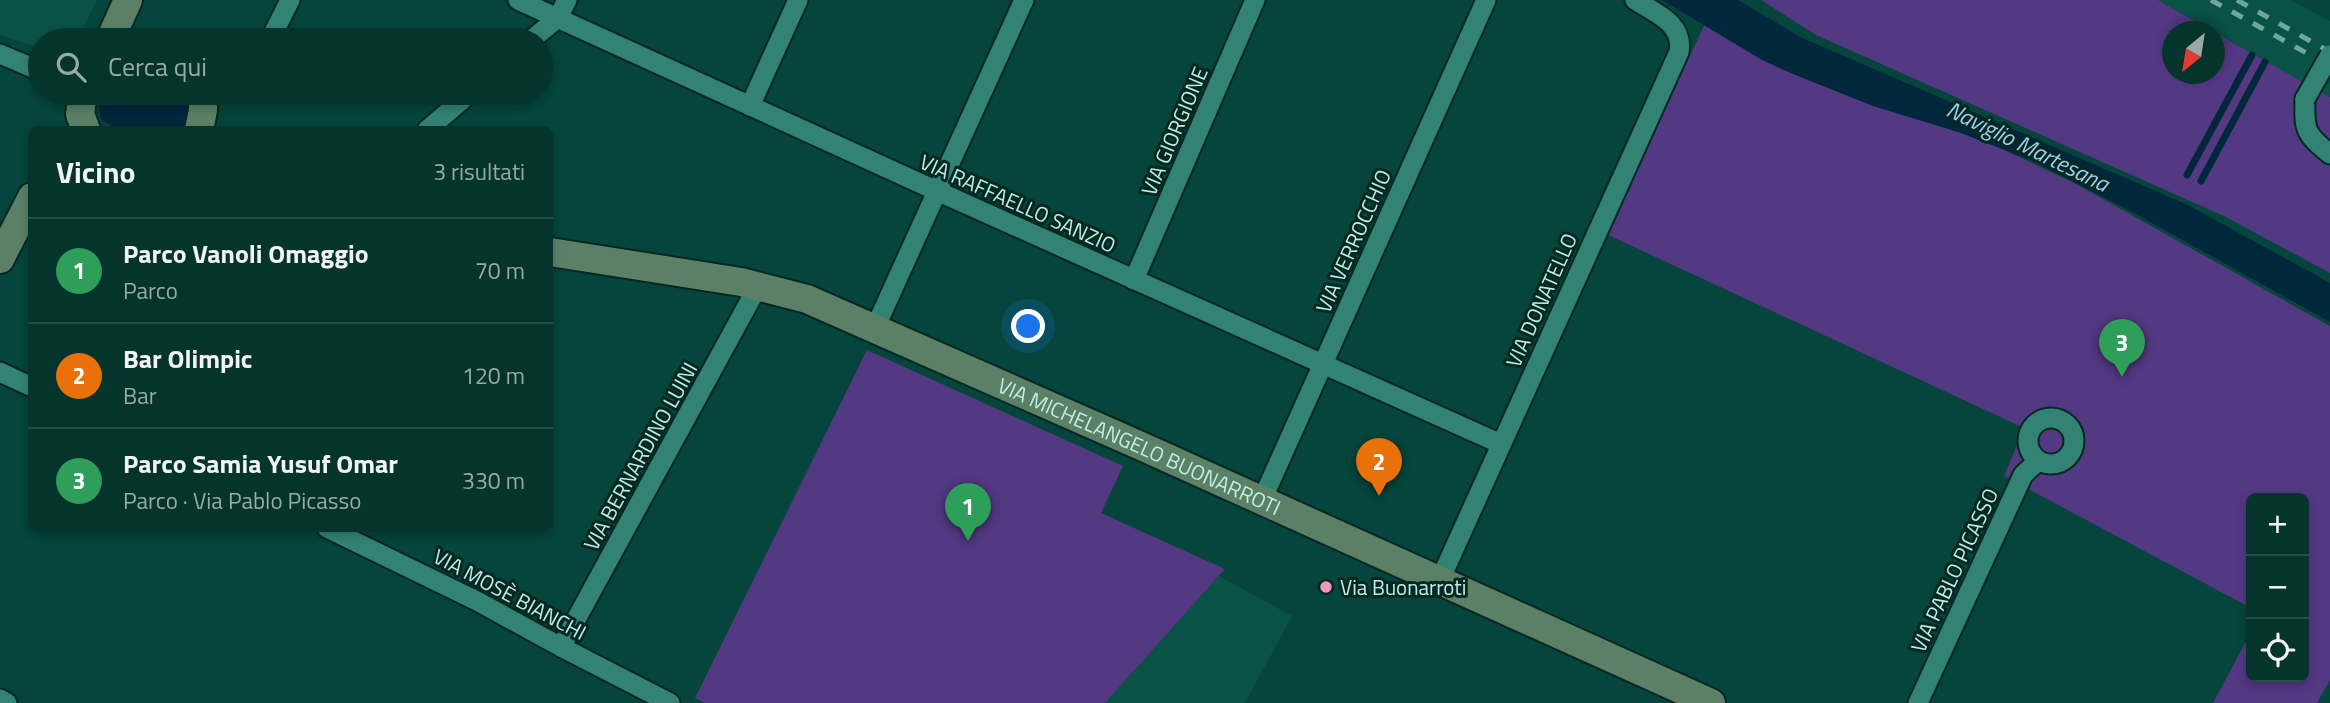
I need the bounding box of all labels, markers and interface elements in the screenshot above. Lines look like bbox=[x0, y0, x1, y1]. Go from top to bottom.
north arrow bbox=[2162, 21, 2225, 84]
search box bbox=[28, 28, 553, 105]
text: Cerca qui bbox=[108, 47, 207, 86]
icon: search bbox=[52, 48, 90, 86]
street label: VIA GIORGIONE bbox=[1132, 62, 1216, 200]
water label: Naviglio Martesana bbox=[1941, 92, 2116, 201]
street label: VIA RAFFAELLO SANZIO bbox=[915, 145, 1121, 261]
text: Vicino bbox=[56, 149, 136, 195]
text: 3 risultati bbox=[433, 154, 525, 189]
street label: VIA VERROCCHIO bbox=[1307, 164, 1399, 318]
street label: VIA DONATELLO bbox=[1497, 228, 1585, 372]
text: Parco Vanoli Omaggio bbox=[123, 234, 369, 273]
text: 1 bbox=[73, 253, 85, 288]
text: 70 m bbox=[475, 253, 525, 288]
text: Parco bbox=[123, 273, 178, 308]
your location bbox=[1011, 309, 1045, 343]
pin: 3 bbox=[2099, 319, 2145, 377]
text: Bar Olimpic bbox=[123, 339, 252, 378]
street label: VIA BERNARDINO LUINI bbox=[575, 356, 705, 556]
text: 2 bbox=[73, 358, 85, 393]
text: 120 m bbox=[462, 358, 525, 393]
street label: VIA MICHELANGELO BUONARROTI bbox=[993, 369, 1286, 523]
text: Bar bbox=[123, 378, 157, 413]
pin: 2 bbox=[1356, 438, 1402, 496]
text: Parco Samia Yusuf Omar bbox=[123, 444, 398, 483]
text: 3 bbox=[73, 463, 85, 498]
text: 330 m bbox=[462, 463, 525, 498]
text: Parco · Via Pablo Picasso bbox=[123, 483, 361, 518]
pin: 1 bbox=[945, 483, 991, 541]
street label: VIA PABLO PICASSO bbox=[1902, 483, 2006, 657]
map controls bbox=[2246, 493, 2309, 682]
button: + bbox=[2246, 493, 2309, 556]
street label: VIA MOSÈ BIANCHI bbox=[428, 540, 592, 648]
button: − bbox=[2246, 556, 2309, 619]
place label: Via Buonarroti bbox=[1340, 571, 1466, 603]
marker: Via Buonarroti bbox=[1318, 579, 1334, 595]
button: locate bbox=[2246, 619, 2309, 682]

